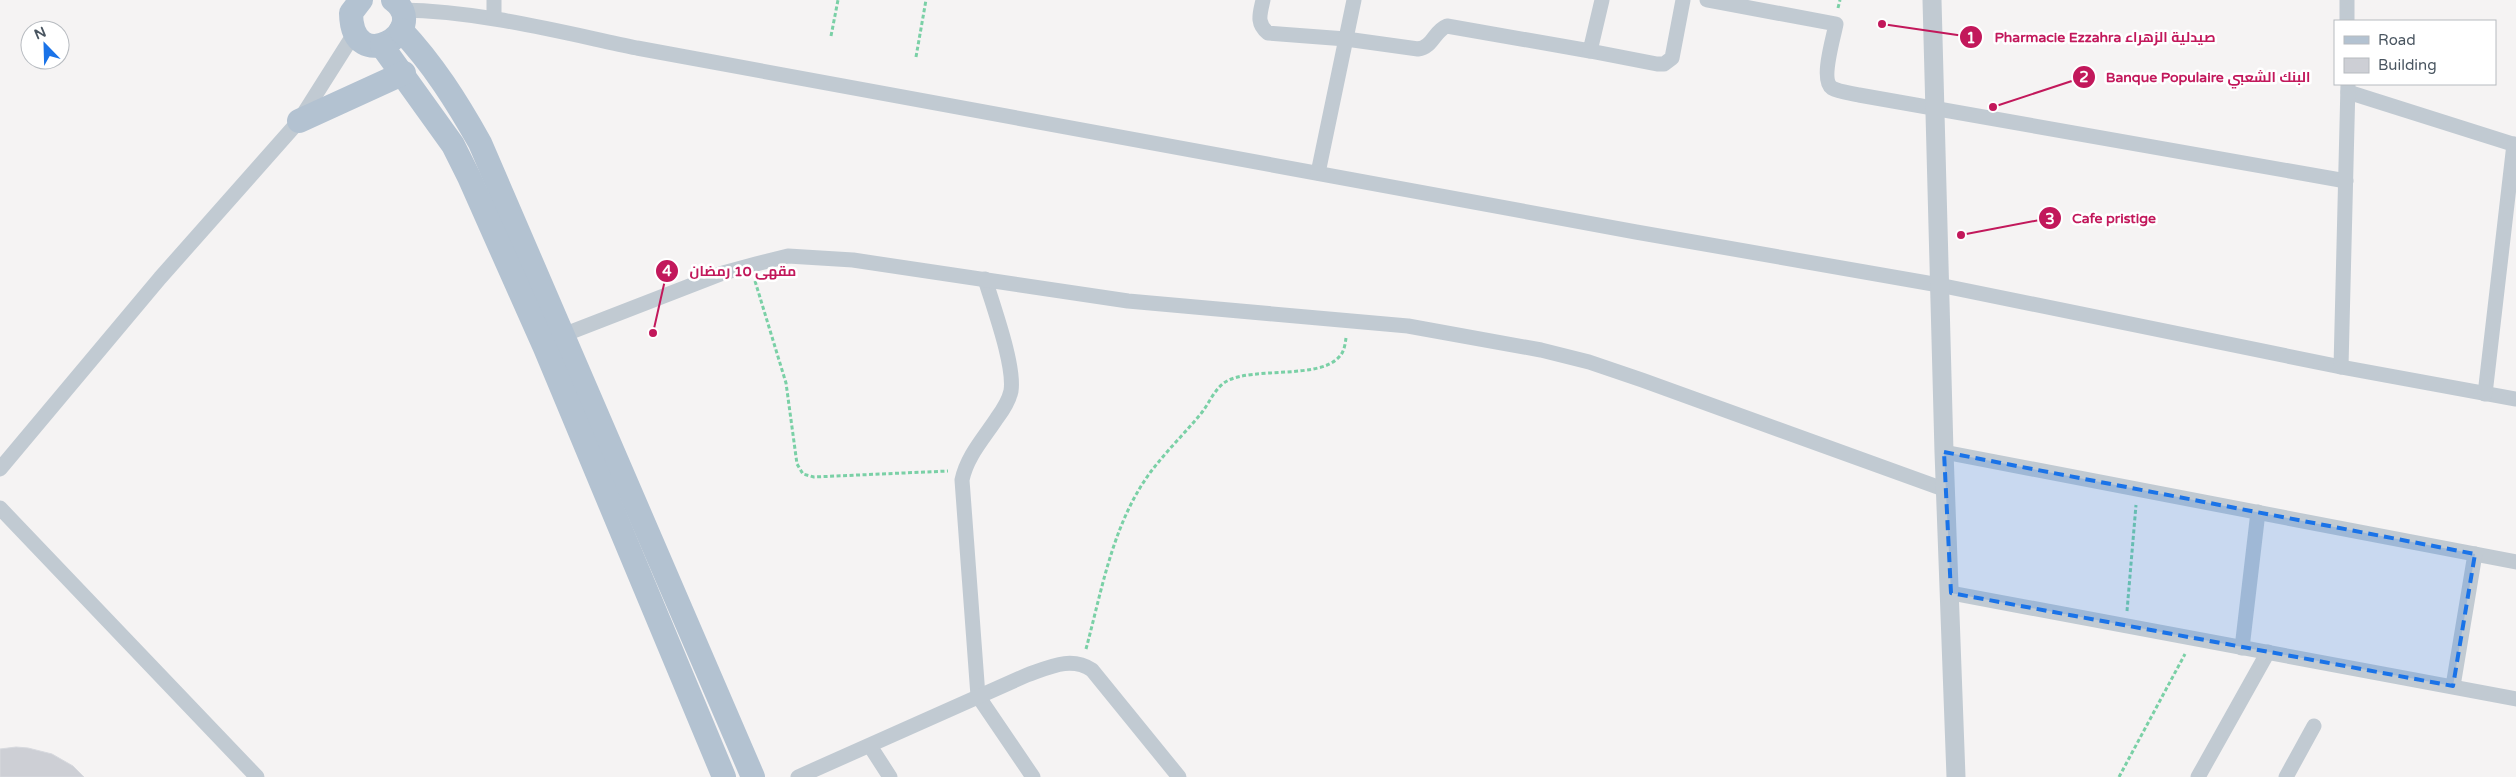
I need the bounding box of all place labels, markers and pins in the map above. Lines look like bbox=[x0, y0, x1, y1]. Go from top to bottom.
callout: Pharmacie Ezzahra صيدلية الزهراء bbox=[1959, 23, 2225, 52]
callout: Banque Populaire البنك الشعبي bbox=[2071, 63, 2321, 92]
callout: Cafe pristige bbox=[2037, 204, 2166, 233]
callout: مقهى 10 رمضان bbox=[655, 257, 806, 286]

